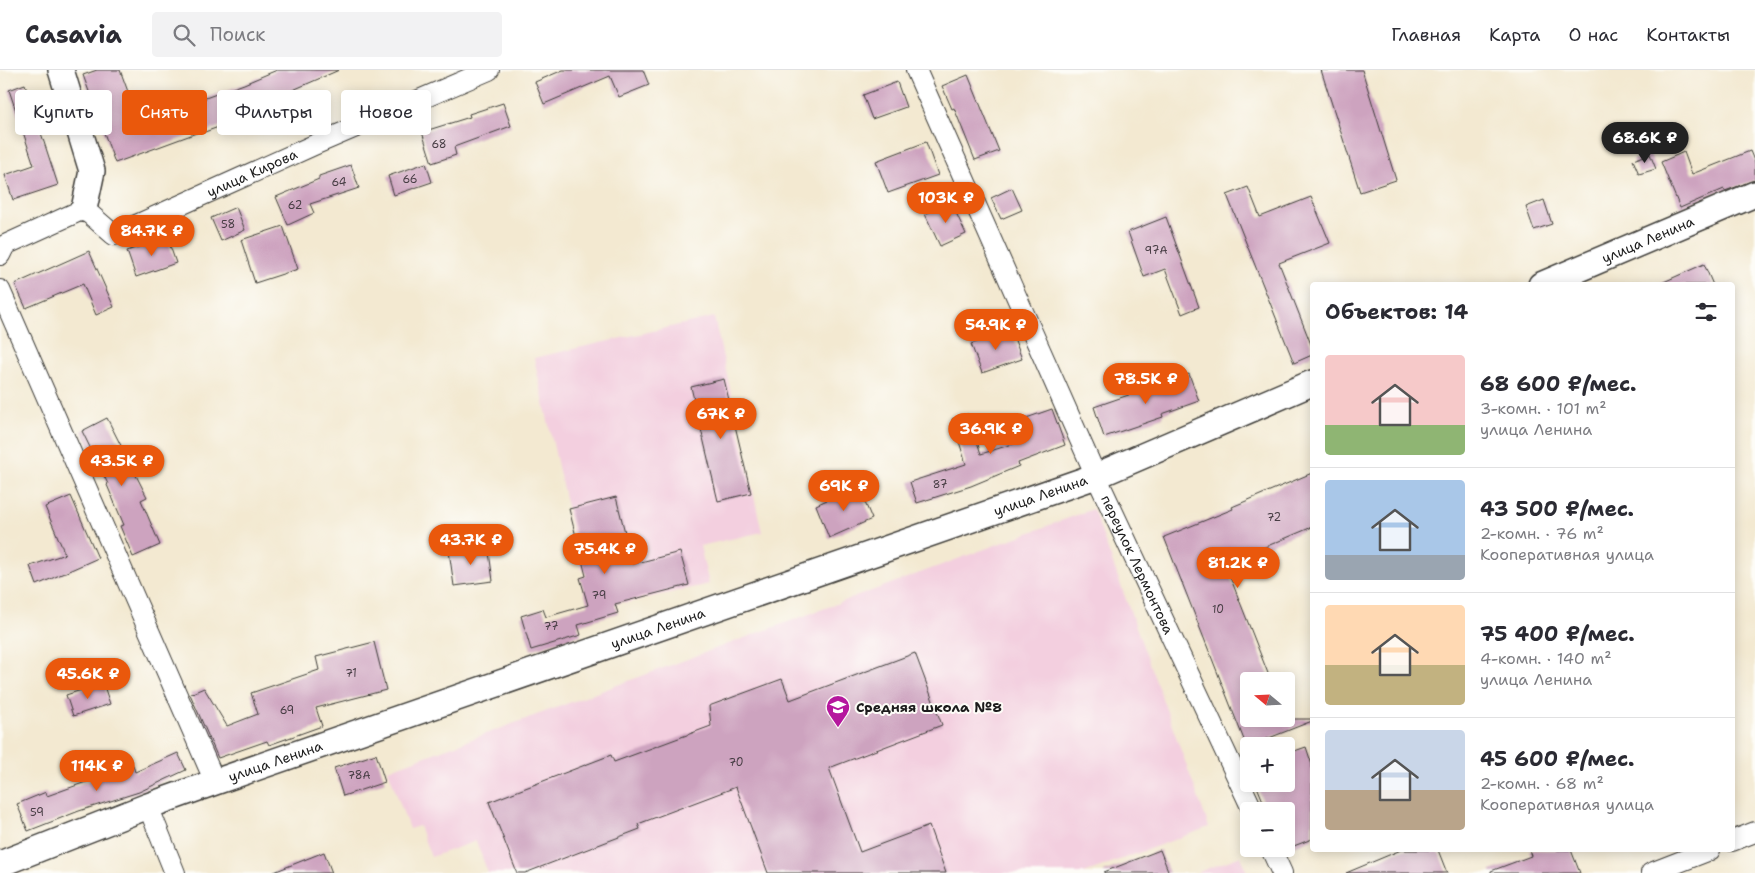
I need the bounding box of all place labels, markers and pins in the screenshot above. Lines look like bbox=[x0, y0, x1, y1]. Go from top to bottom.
pin: 68.6K ₽ bbox=[1599, 122, 1691, 164]
pin: 103K ₽ bbox=[905, 182, 987, 224]
pin: 84.7K ₽ bbox=[106, 214, 198, 257]
pin: 54.9K ₽ bbox=[950, 308, 1042, 351]
pin: 78.5K ₽ bbox=[1100, 362, 1192, 405]
pin: 67K ₽ bbox=[686, 398, 756, 440]
pin: 36.9K ₽ bbox=[945, 412, 1037, 455]
pin: 43.5K ₽ bbox=[76, 444, 168, 487]
pin: 69K ₽ bbox=[809, 470, 879, 512]
pin: 43.7K ₽ bbox=[425, 524, 517, 566]
pin: 75.4K ₽ bbox=[559, 532, 651, 575]
pin: 81.2K ₽ bbox=[1192, 546, 1284, 589]
pin: 45.6K ₽ bbox=[42, 658, 134, 700]
school or university icon: Средняя школа №8 bbox=[825, 694, 851, 728]
place label: Средняя школа №8 bbox=[856, 698, 1002, 716]
pin: 114K ₽ bbox=[56, 750, 138, 792]

